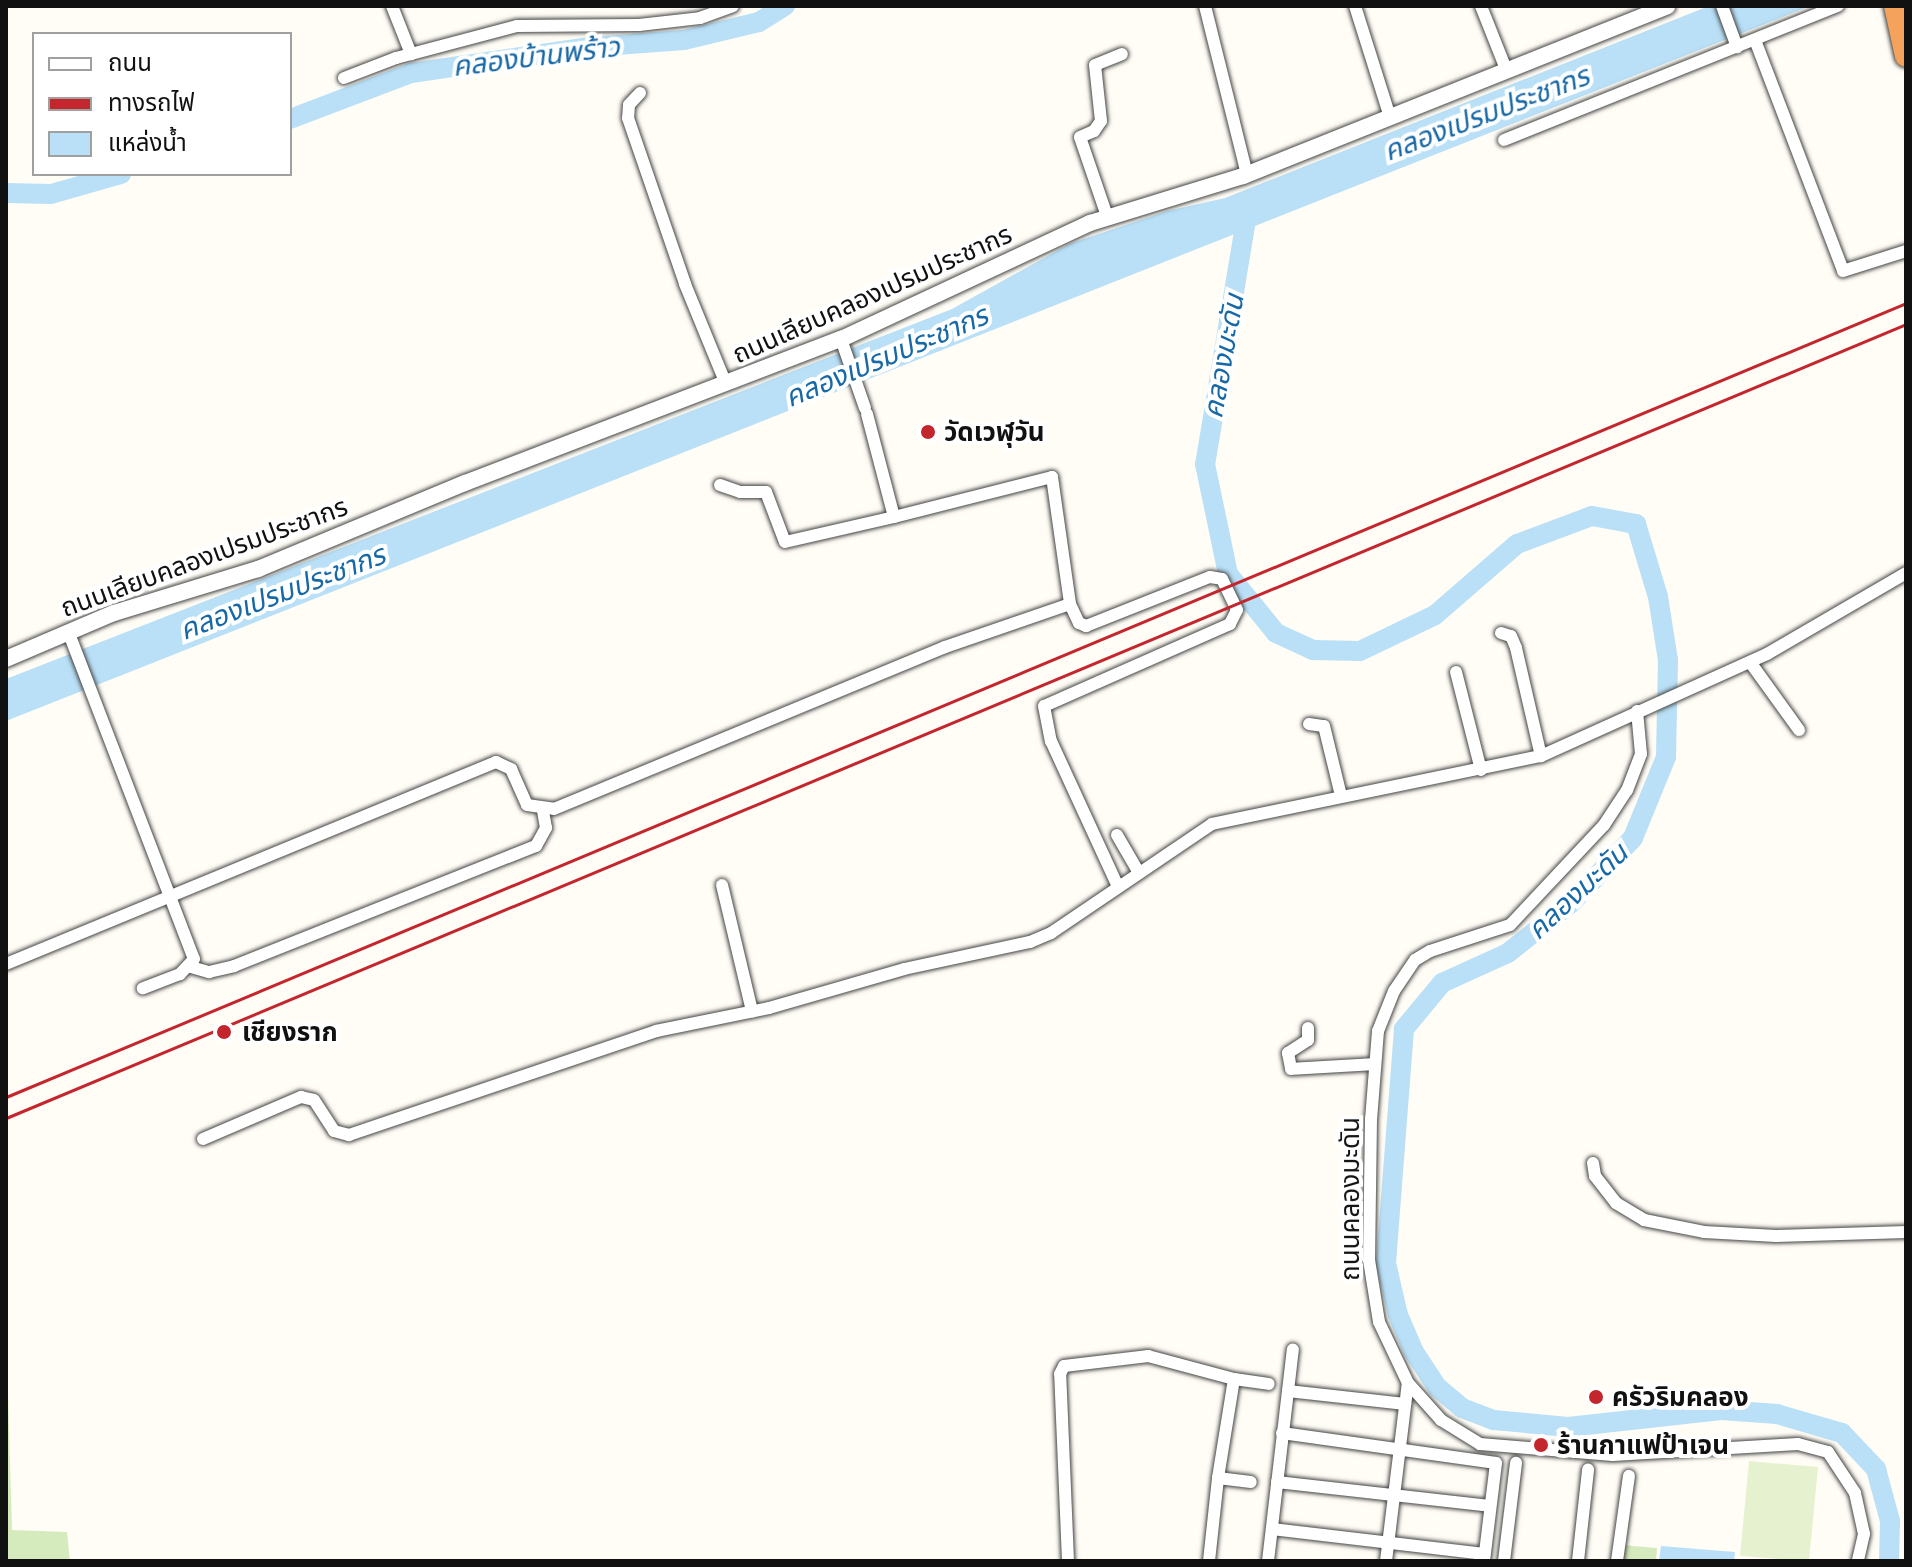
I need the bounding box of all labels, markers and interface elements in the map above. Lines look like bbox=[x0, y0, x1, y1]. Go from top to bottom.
water label: คลองบ้านพร้าว bbox=[451, 29, 621, 83]
legend bbox=[32, 32, 292, 176]
text: ถนน bbox=[108, 46, 152, 78]
water label: คลองเปรมประชากร bbox=[1379, 58, 1593, 168]
text: ทางรถไฟ bbox=[108, 86, 195, 118]
text: แหล่งน้ำ bbox=[108, 126, 187, 158]
street label: ถนนเลียบคลองเปรมประชากร bbox=[727, 218, 1017, 370]
water label: คลองมะดัน bbox=[1196, 291, 1250, 421]
water label: คลองเปรมประชากร bbox=[779, 298, 993, 414]
place label: วัดเวฬุวัน bbox=[944, 416, 1045, 448]
marker: วัดเวฬุวัน bbox=[919, 423, 937, 441]
street label: ถนนเลียบคลองเปรมประชากร bbox=[56, 491, 352, 623]
water label: คลองเปรมประชากร bbox=[175, 537, 389, 647]
water label: คลองมะดัน bbox=[1520, 836, 1634, 946]
place label: เชียงราก bbox=[242, 1016, 338, 1048]
marker: เชียงราก bbox=[213, 1021, 235, 1043]
street label: ถนนคลองมะดัน bbox=[1334, 1117, 1366, 1281]
place label: ครัวริมคลอง bbox=[1612, 1381, 1749, 1413]
marker: ครัวริมคลอง bbox=[1587, 1388, 1605, 1406]
place label: ร้านกาแฟป้าเจน bbox=[1557, 1429, 1729, 1461]
marker: ร้านกาแฟป้าเจน bbox=[1532, 1436, 1550, 1454]

